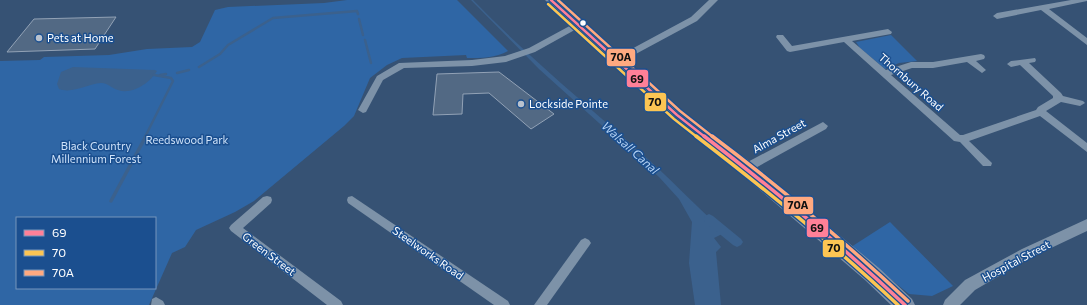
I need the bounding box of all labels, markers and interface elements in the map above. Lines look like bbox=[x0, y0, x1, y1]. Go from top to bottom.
unlabelled marker bbox=[578, 18, 588, 28]
place label: Pets at Home bbox=[47, 31, 114, 44]
marker: Pets at Home bbox=[34, 33, 44, 43]
line badge: 70A bbox=[606, 48, 636, 67]
text: 70A bbox=[611, 50, 632, 63]
street label: Thornbury Road bbox=[876, 50, 946, 113]
line badge: 69 bbox=[626, 69, 649, 88]
text: 69 bbox=[630, 72, 644, 85]
line badge: 70 bbox=[644, 92, 667, 112]
text: 70 bbox=[648, 95, 662, 108]
place label: Lockside Pointe bbox=[529, 97, 608, 110]
marker: Lockside Pointe bbox=[516, 99, 526, 109]
street label: Alma Street bbox=[750, 115, 808, 156]
water label: Walsall Canal bbox=[599, 118, 663, 177]
park label: Reedswood Park bbox=[145, 133, 229, 146]
park label: Black Country Millennium Forest bbox=[51, 139, 142, 165]
line badge: 70A bbox=[783, 196, 814, 215]
text: 70A bbox=[788, 198, 809, 211]
legend bbox=[16, 217, 156, 289]
line badge: 69 bbox=[806, 218, 829, 238]
text: 69 bbox=[810, 221, 824, 234]
street label: Steelworks Road bbox=[390, 223, 466, 282]
text: 69 bbox=[52, 225, 66, 239]
street label: Green Street bbox=[240, 229, 299, 278]
street label: Hospital Street bbox=[979, 237, 1052, 284]
line badge: 70 bbox=[822, 239, 845, 258]
text: 70 bbox=[827, 241, 841, 254]
text: 70 bbox=[52, 245, 66, 259]
text: 70A bbox=[52, 265, 74, 279]

